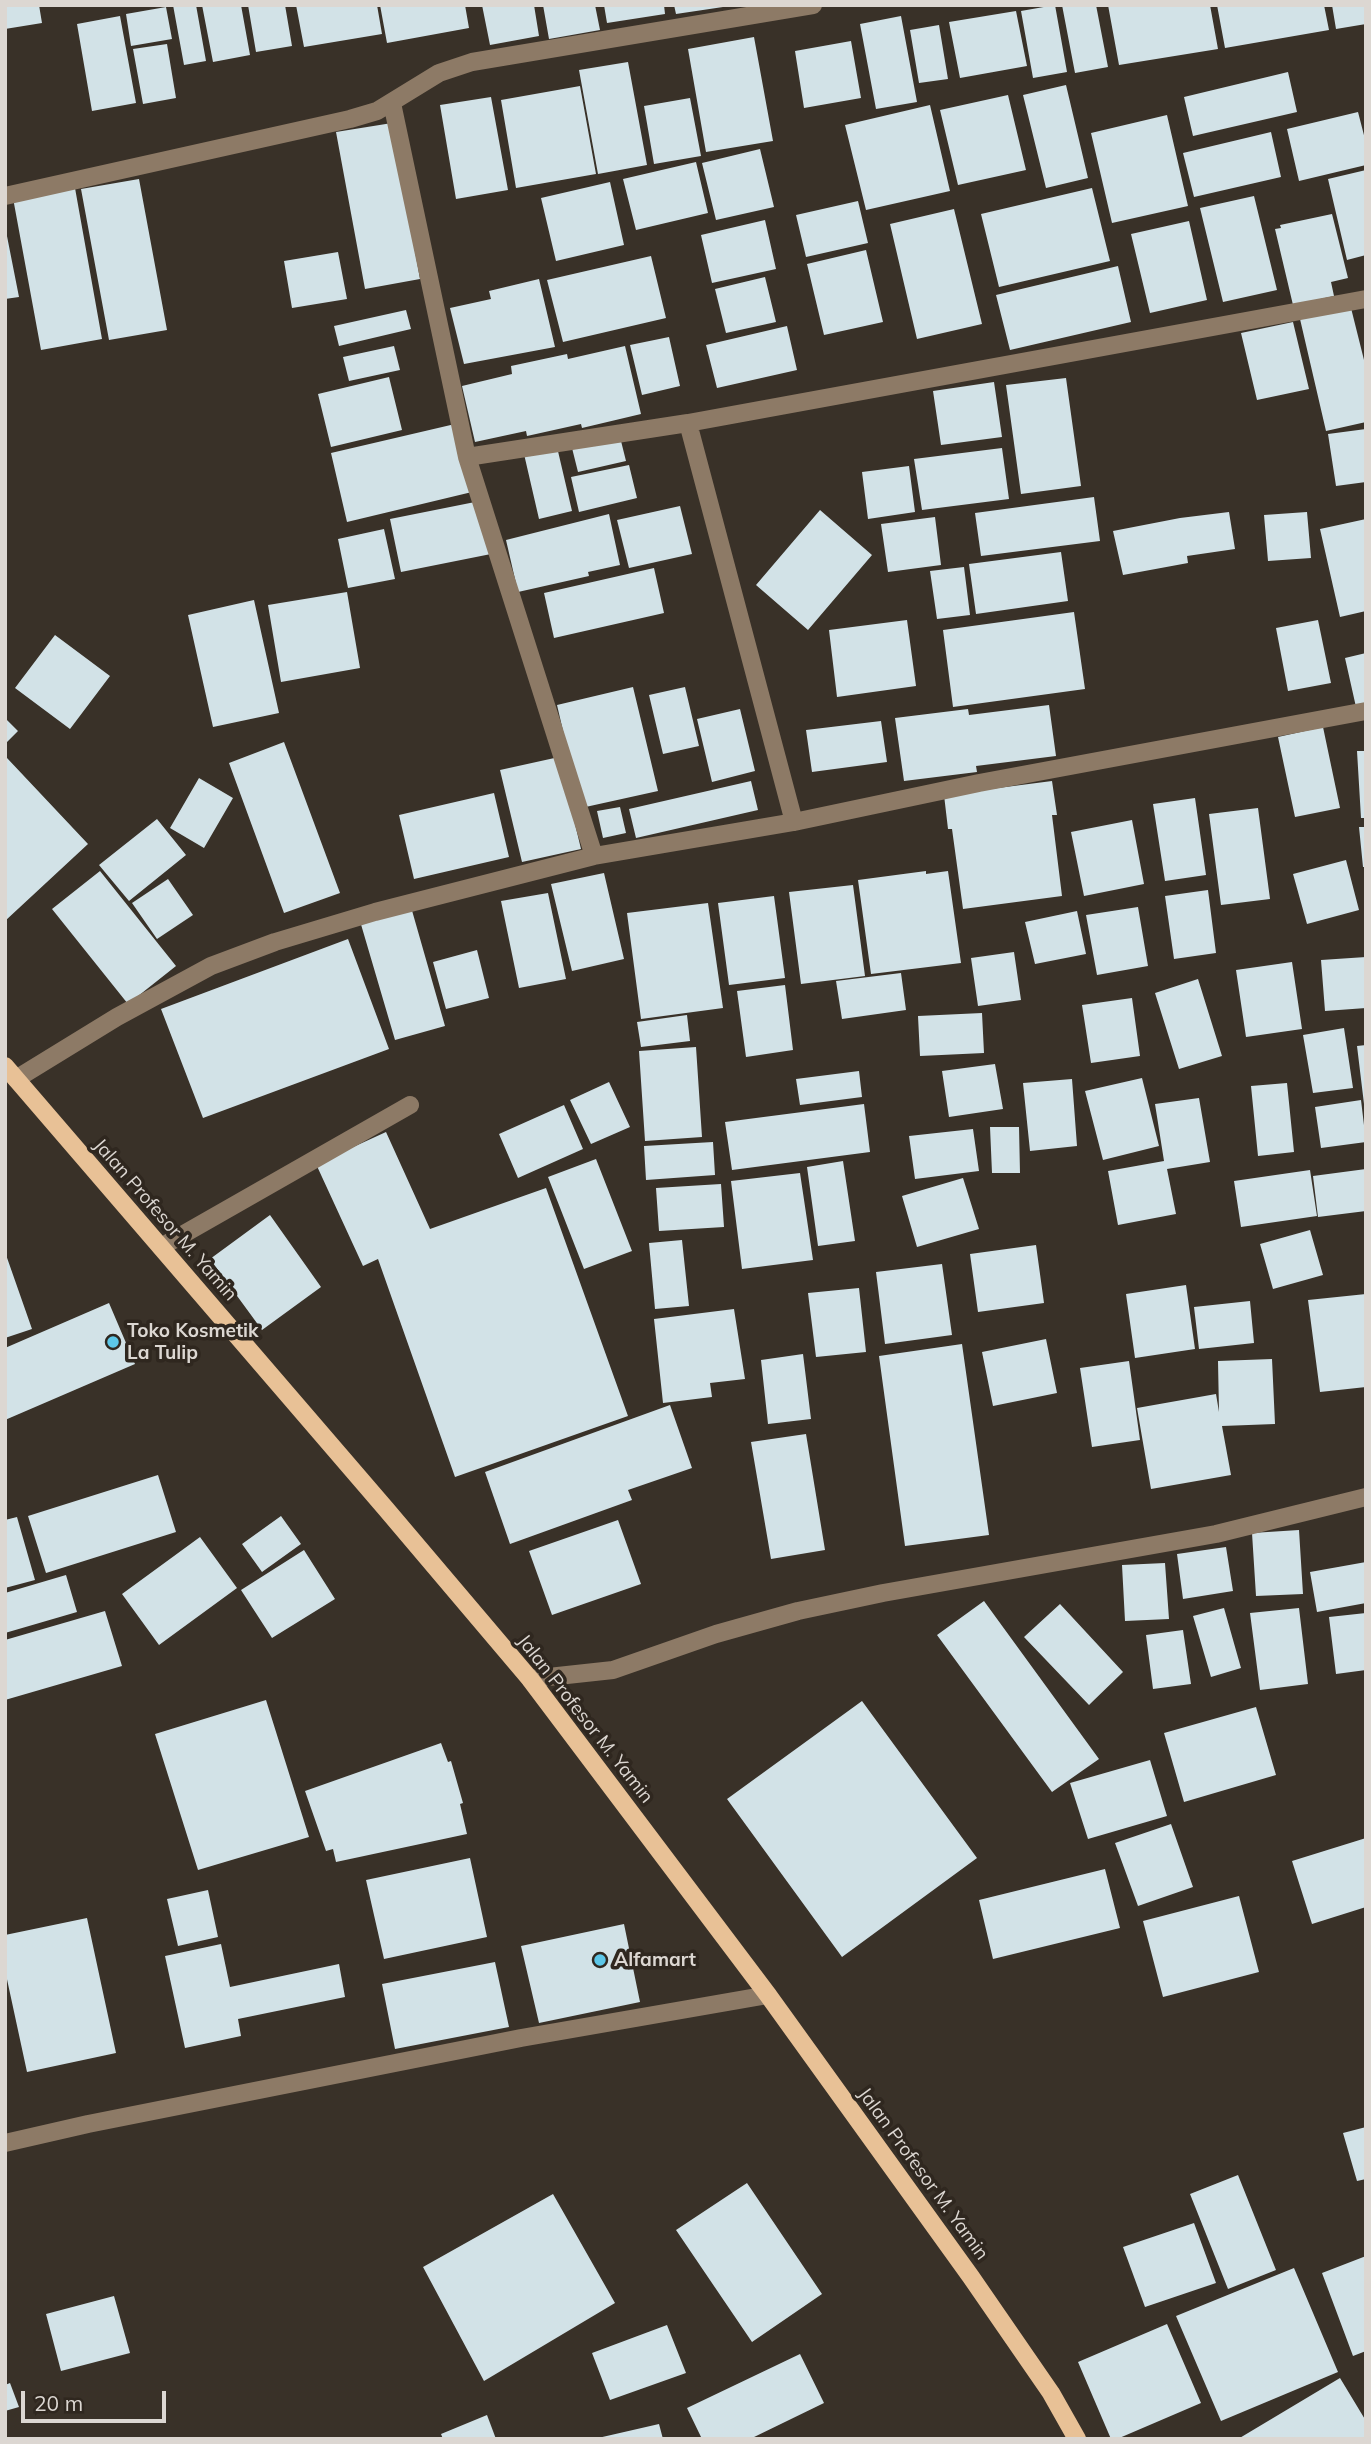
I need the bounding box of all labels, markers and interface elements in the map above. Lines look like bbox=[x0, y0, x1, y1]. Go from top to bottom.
street label: Jalan Profesor M. Yamin bbox=[88, 1134, 242, 1306]
place label: Toko Kosmetik La Tulip bbox=[127, 1320, 259, 1364]
marker: Toko Kosmetik La Tulip bbox=[105, 1334, 121, 1350]
street label: Jalan Profesor M. Yamin bbox=[512, 1630, 658, 1808]
place label: Alfamart bbox=[614, 1949, 696, 1971]
marker: Alfamart bbox=[592, 1952, 608, 1968]
street label: Jalan Profesor M. Yamin bbox=[853, 2083, 993, 2265]
scale bar bbox=[24, 2378, 170, 2422]
text: 20 m bbox=[34, 2390, 83, 2416]

